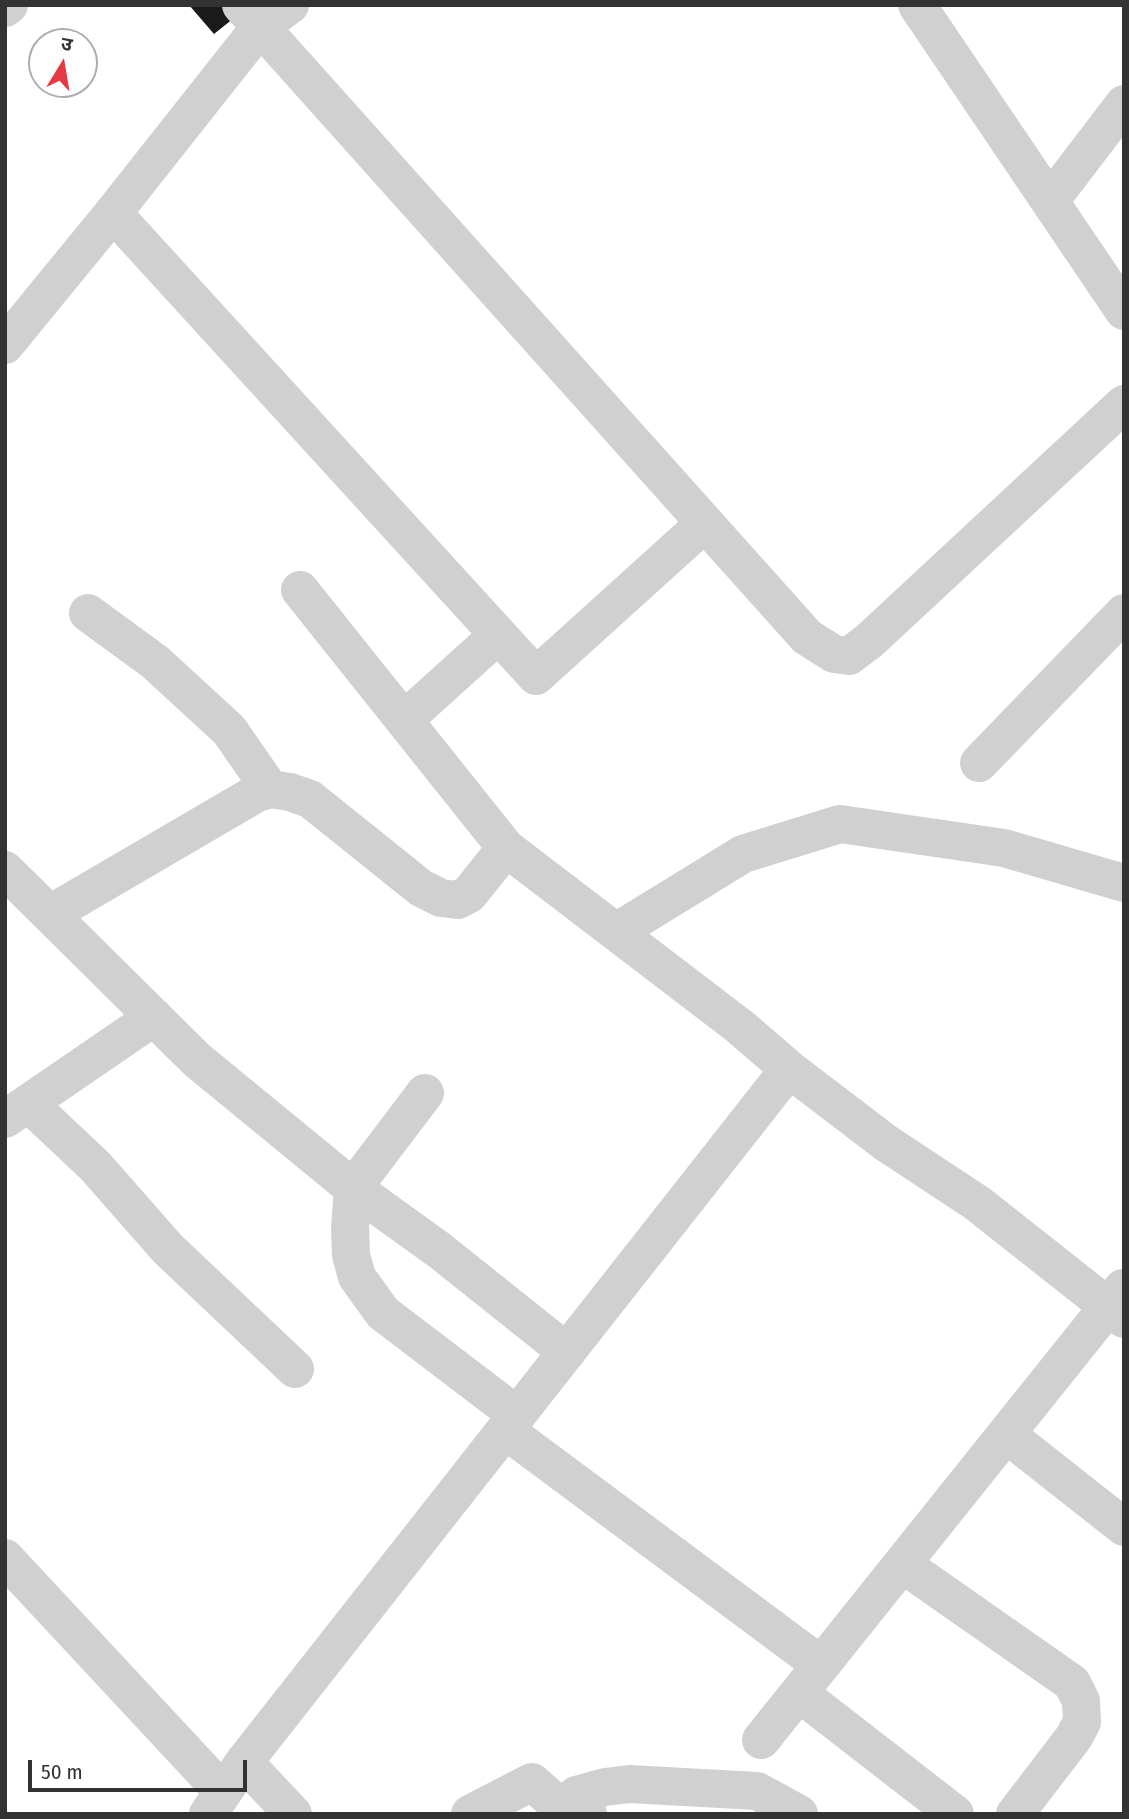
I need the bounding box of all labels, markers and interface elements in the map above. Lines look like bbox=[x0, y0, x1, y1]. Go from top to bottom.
north arrow bbox=[28, 28, 98, 98]
text: उ bbox=[59, 32, 74, 56]
scale bar bbox=[32, 1745, 250, 1789]
text: 50 m bbox=[41, 1759, 83, 1785]

